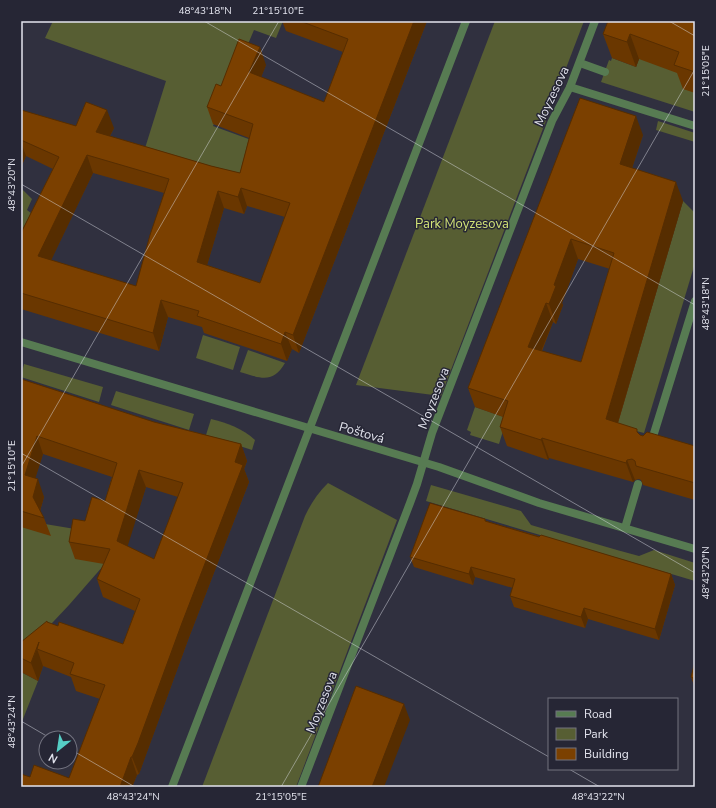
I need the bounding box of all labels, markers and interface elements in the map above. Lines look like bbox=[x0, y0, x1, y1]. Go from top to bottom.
text: 48°43'18"N bbox=[178, 4, 232, 18]
text: 21°15'10"E bbox=[252, 4, 304, 18]
text: 21°15'05"E bbox=[699, 45, 713, 97]
street label: Moyzesova bbox=[530, 63, 574, 129]
text: 48°43'20"N bbox=[5, 158, 19, 212]
park label: Park Moyzesova bbox=[415, 215, 509, 233]
text: 48°43'18"N bbox=[699, 277, 713, 331]
street label: Moyzesova bbox=[414, 365, 454, 432]
street label: Poštová bbox=[337, 418, 387, 448]
text: 21°15'10"E bbox=[5, 440, 19, 492]
text: 48°43'20"N bbox=[699, 546, 713, 600]
street label: Moyzesova bbox=[302, 669, 342, 736]
text: 48°43'24"N bbox=[5, 695, 19, 749]
legend bbox=[548, 698, 678, 770]
text: Road bbox=[584, 706, 612, 722]
text: Park bbox=[584, 726, 609, 742]
north arrow bbox=[38, 730, 78, 770]
text: Building bbox=[584, 746, 629, 762]
text: N bbox=[46, 750, 61, 767]
text: 48°43'24"N bbox=[106, 790, 160, 804]
text: 21°15'05"E bbox=[255, 790, 307, 804]
text: 48°43'22"N bbox=[571, 790, 625, 804]

